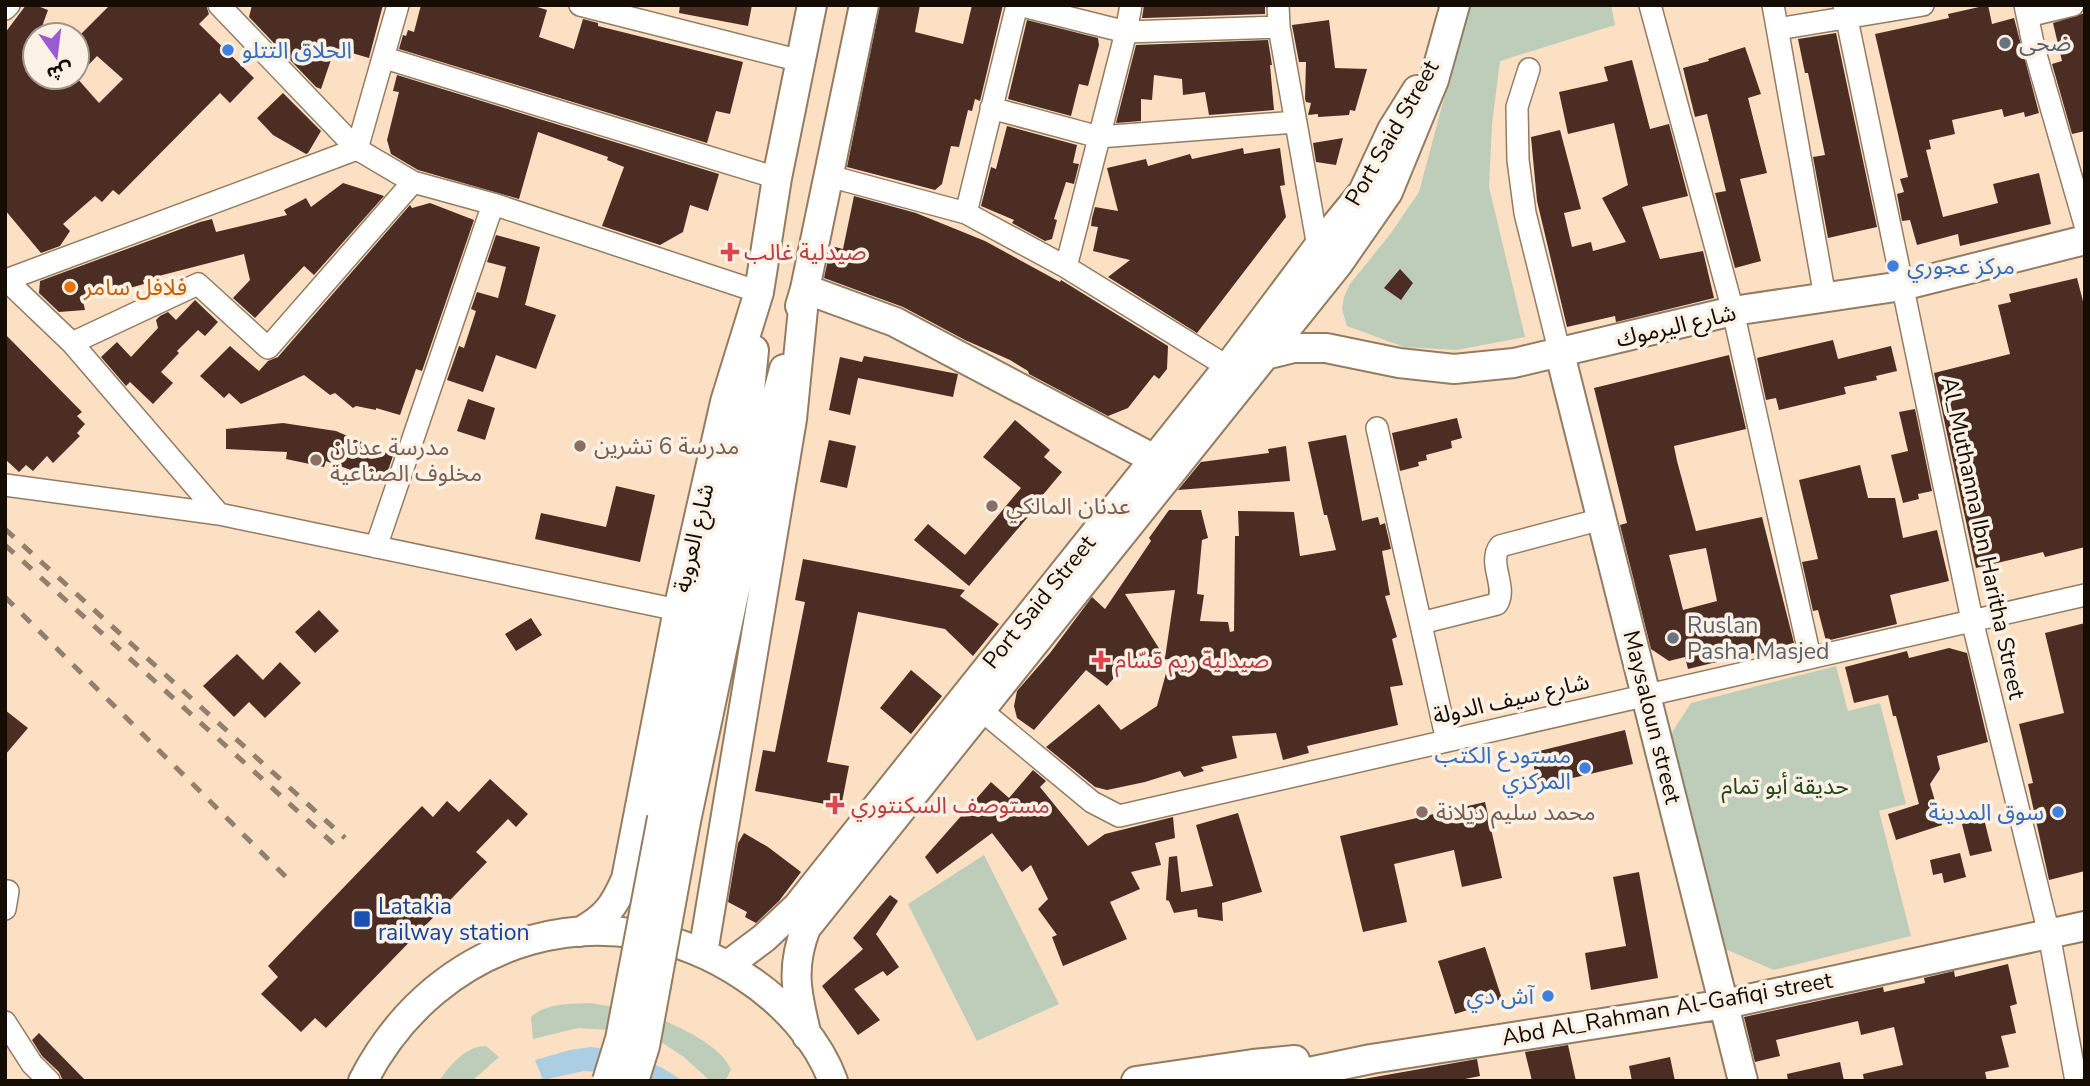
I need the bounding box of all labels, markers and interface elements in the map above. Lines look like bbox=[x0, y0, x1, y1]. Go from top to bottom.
north arrow bbox=[21, 21, 91, 91]
place label: ضحى bbox=[2019, 28, 2071, 59]
place label: الحلاق التتلو bbox=[242, 35, 352, 66]
marker: ضحى bbox=[1997, 35, 2013, 51]
marker: الحلاق التتلو bbox=[220, 42, 236, 58]
street label: Port Said Street bbox=[1338, 54, 1447, 212]
text: ش bbox=[44, 56, 76, 87]
place label: صيدلية غالب bbox=[744, 237, 867, 268]
marker: صيدلية غالب bbox=[722, 244, 738, 260]
place label: مركز عجوري bbox=[1907, 251, 2015, 283]
marker: مركز عجوري bbox=[1885, 258, 1901, 274]
place label: فلافل سامر bbox=[83, 272, 187, 303]
marker: فلافل سامر bbox=[62, 279, 78, 295]
street label: شارع اليرموك bbox=[1613, 297, 1739, 356]
street label: Al_Muthanna Ibn Haritha Street bbox=[1934, 374, 2033, 703]
place label: مدرسة 6 تشرين bbox=[594, 431, 739, 462]
place label: مدرسة عدنان مخلوف الصناعية bbox=[330, 432, 482, 489]
marker: مدرسة 6 تشرين bbox=[572, 438, 588, 454]
marker: مدرسة عدنان مخلوف الصناعية bbox=[308, 452, 324, 468]
street label: شارع العروبة bbox=[666, 480, 723, 596]
place label: عدنان المالكي bbox=[1006, 491, 1130, 523]
marker: عدنان المالكي bbox=[984, 498, 1000, 514]
street label: Port Said Street bbox=[976, 528, 1103, 675]
place label: Ruslan Pasha Masjed bbox=[1687, 610, 1829, 667]
street label: Maysaloun street bbox=[1615, 627, 1689, 808]
marker: Ruslan Pasha Masjed bbox=[1665, 630, 1681, 646]
place label: صيدلية ريم قسّام bbox=[1115, 645, 1269, 678]
marker: صيدلية ريم قسّام bbox=[1093, 652, 1109, 668]
street label: شارع سيف الدولة bbox=[1430, 666, 1592, 733]
place label: مستودع الكتب المركزي bbox=[1435, 740, 1571, 798]
marker: مستودع الكتب المركزي bbox=[1577, 760, 1593, 776]
park label: حديقة أبو تمام bbox=[1721, 771, 1849, 804]
place label: مستوصف السكنتوري bbox=[851, 790, 1050, 822]
marker: مستوصف السكنتوري bbox=[825, 795, 845, 815]
place label: محمد سليم ديلانة bbox=[1436, 797, 1596, 829]
place label: سوق المدينة bbox=[1928, 797, 2044, 828]
marker: محمد سليم ديلانة bbox=[1414, 804, 1430, 820]
marker: سوق المدينة bbox=[2050, 804, 2066, 820]
place label: Latakia railway station bbox=[378, 891, 530, 948]
marker: Latakia railway station bbox=[352, 909, 372, 929]
street label: Abd Al_Rahman Al-Gafiqi street bbox=[1499, 964, 1836, 1053]
place label: آش دي bbox=[1466, 981, 1535, 1013]
marker: آش دي bbox=[1540, 988, 1556, 1004]

